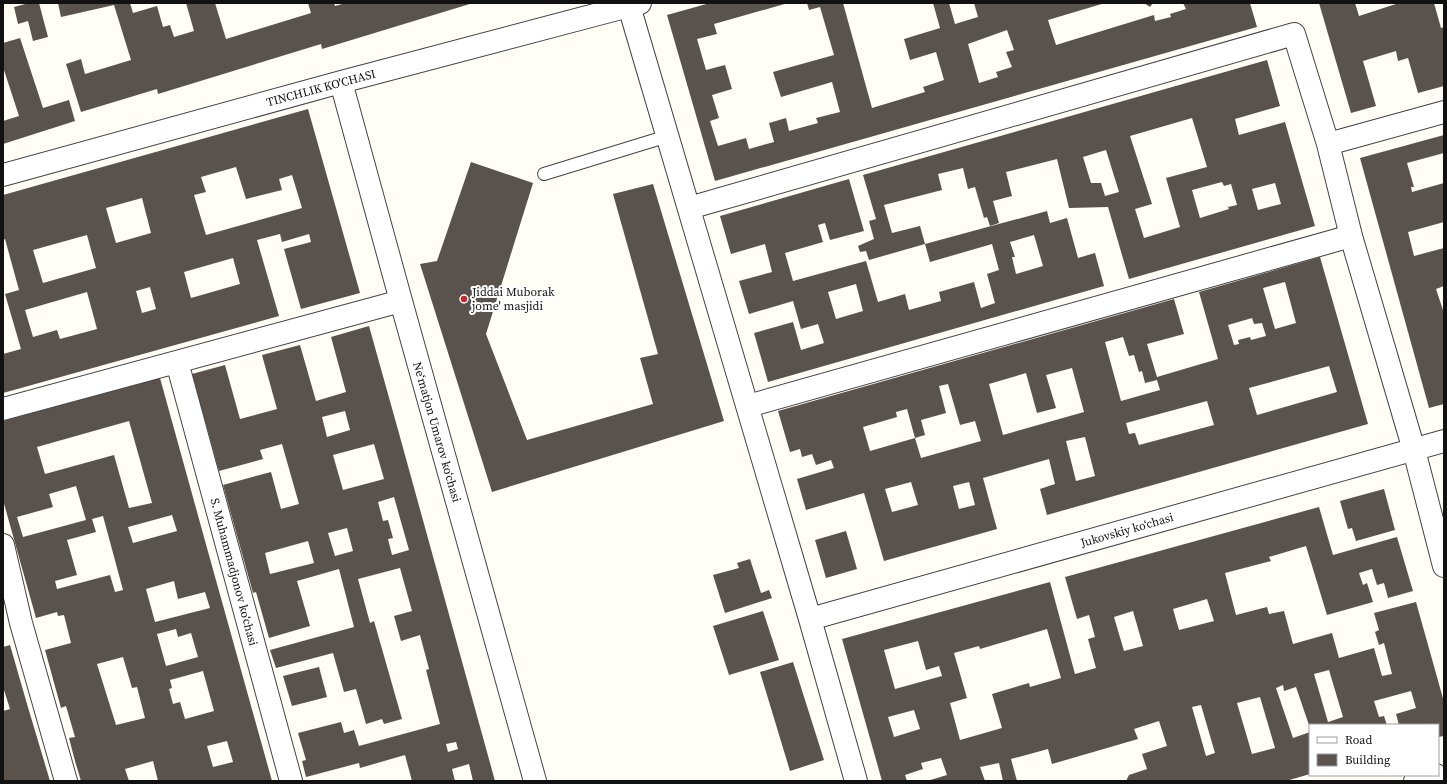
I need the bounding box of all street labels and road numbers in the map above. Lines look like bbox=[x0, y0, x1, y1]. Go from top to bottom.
street label: TINCHLIK KO'CHASI bbox=[265, 66, 377, 110]
street label: Neʻmatjon Umarov koʻchasi bbox=[409, 360, 465, 504]
street label: S. Muhammadjonov koʻchasi bbox=[207, 496, 262, 648]
street label: Jukovskiy koʻchasi bbox=[1078, 509, 1176, 551]

